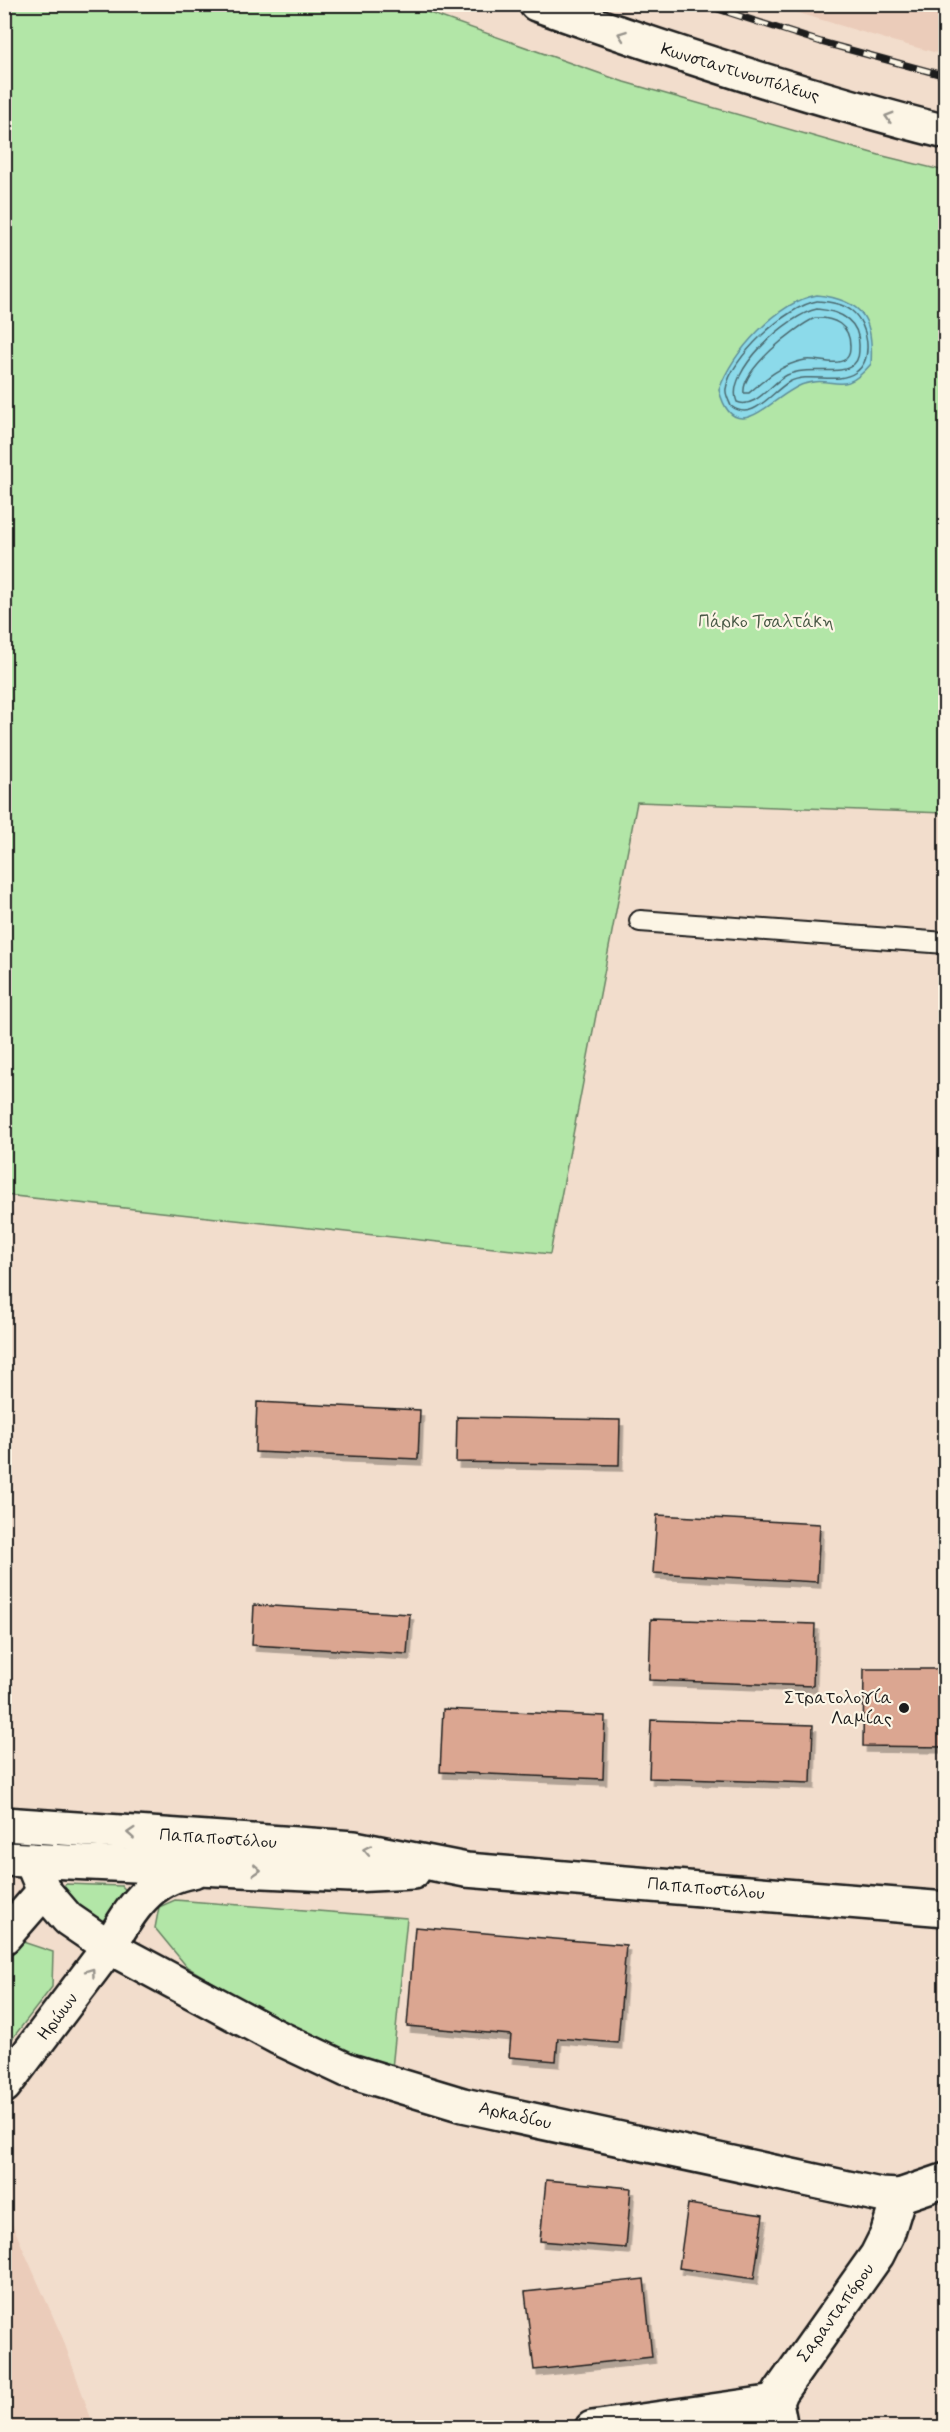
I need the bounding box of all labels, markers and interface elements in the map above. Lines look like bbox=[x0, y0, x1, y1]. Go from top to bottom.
one-way arrow bbox=[617, 30, 628, 42]
street label: Κωνσταντινουπόλεως bbox=[658, 37, 823, 109]
one-way arrow bbox=[884, 112, 895, 124]
park label: Πάρκο Τσαλτάκη bbox=[698, 610, 834, 634]
place label: Στρατολογία Λαμίας bbox=[784, 1686, 892, 1731]
marker: Στρατολογία Λαμίας bbox=[897, 1701, 911, 1715]
street label: Παπαποστόλου bbox=[159, 1823, 277, 1855]
one-way arrow bbox=[126, 1826, 135, 1839]
one-way arrow bbox=[362, 1844, 372, 1857]
one-way arrow bbox=[252, 1863, 261, 1876]
street label: Παπαποστόλου bbox=[646, 1872, 766, 1906]
one-way arrow bbox=[84, 1968, 95, 1979]
street label: Ηρώων bbox=[32, 1988, 84, 2046]
street label: Αρκαδίου bbox=[476, 2096, 554, 2136]
street label: Σαρανταπόρου bbox=[792, 2258, 880, 2368]

